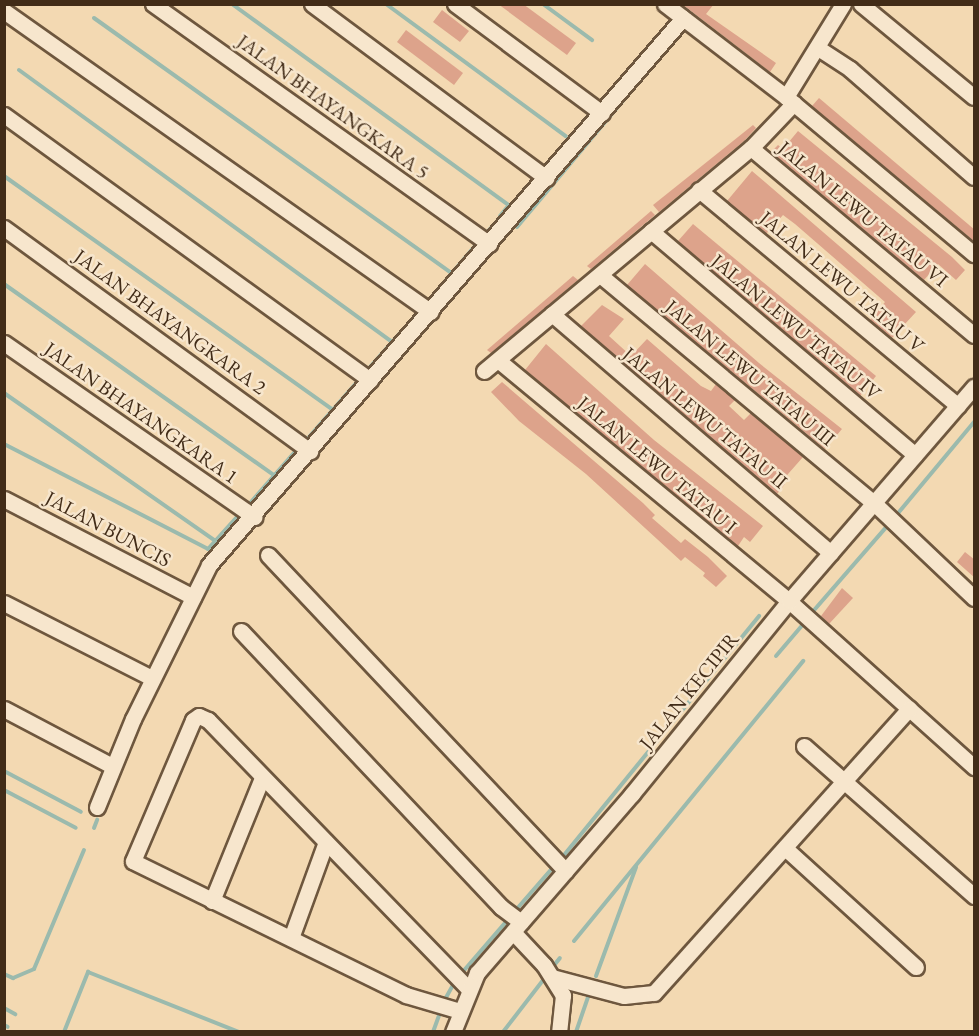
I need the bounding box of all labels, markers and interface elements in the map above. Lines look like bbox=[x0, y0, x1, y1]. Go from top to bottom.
street label: JALAN BHAYANGKARA 5 bbox=[232, 29, 434, 185]
street label: JALAN LEWU TATAU VI bbox=[773, 136, 953, 292]
street label: JALAN LEWU TATAU V bbox=[755, 206, 929, 358]
street label: JALAN BHAYANGKARA 2 bbox=[69, 244, 271, 400]
street label: JALAN LEWU TATAU IV bbox=[706, 249, 886, 405]
street label: JALAN LEWU TATAU III bbox=[660, 295, 840, 451]
street label: JALAN BHAYANGKARA 1 bbox=[39, 337, 243, 489]
street label: JALAN LEWU TATAU II bbox=[618, 342, 792, 494]
street label: JALAN LEWU TATAU I bbox=[572, 391, 742, 539]
street label: JALAN BUNCIS bbox=[41, 486, 175, 572]
street label: JALAN KECIPIR bbox=[634, 627, 744, 755]

